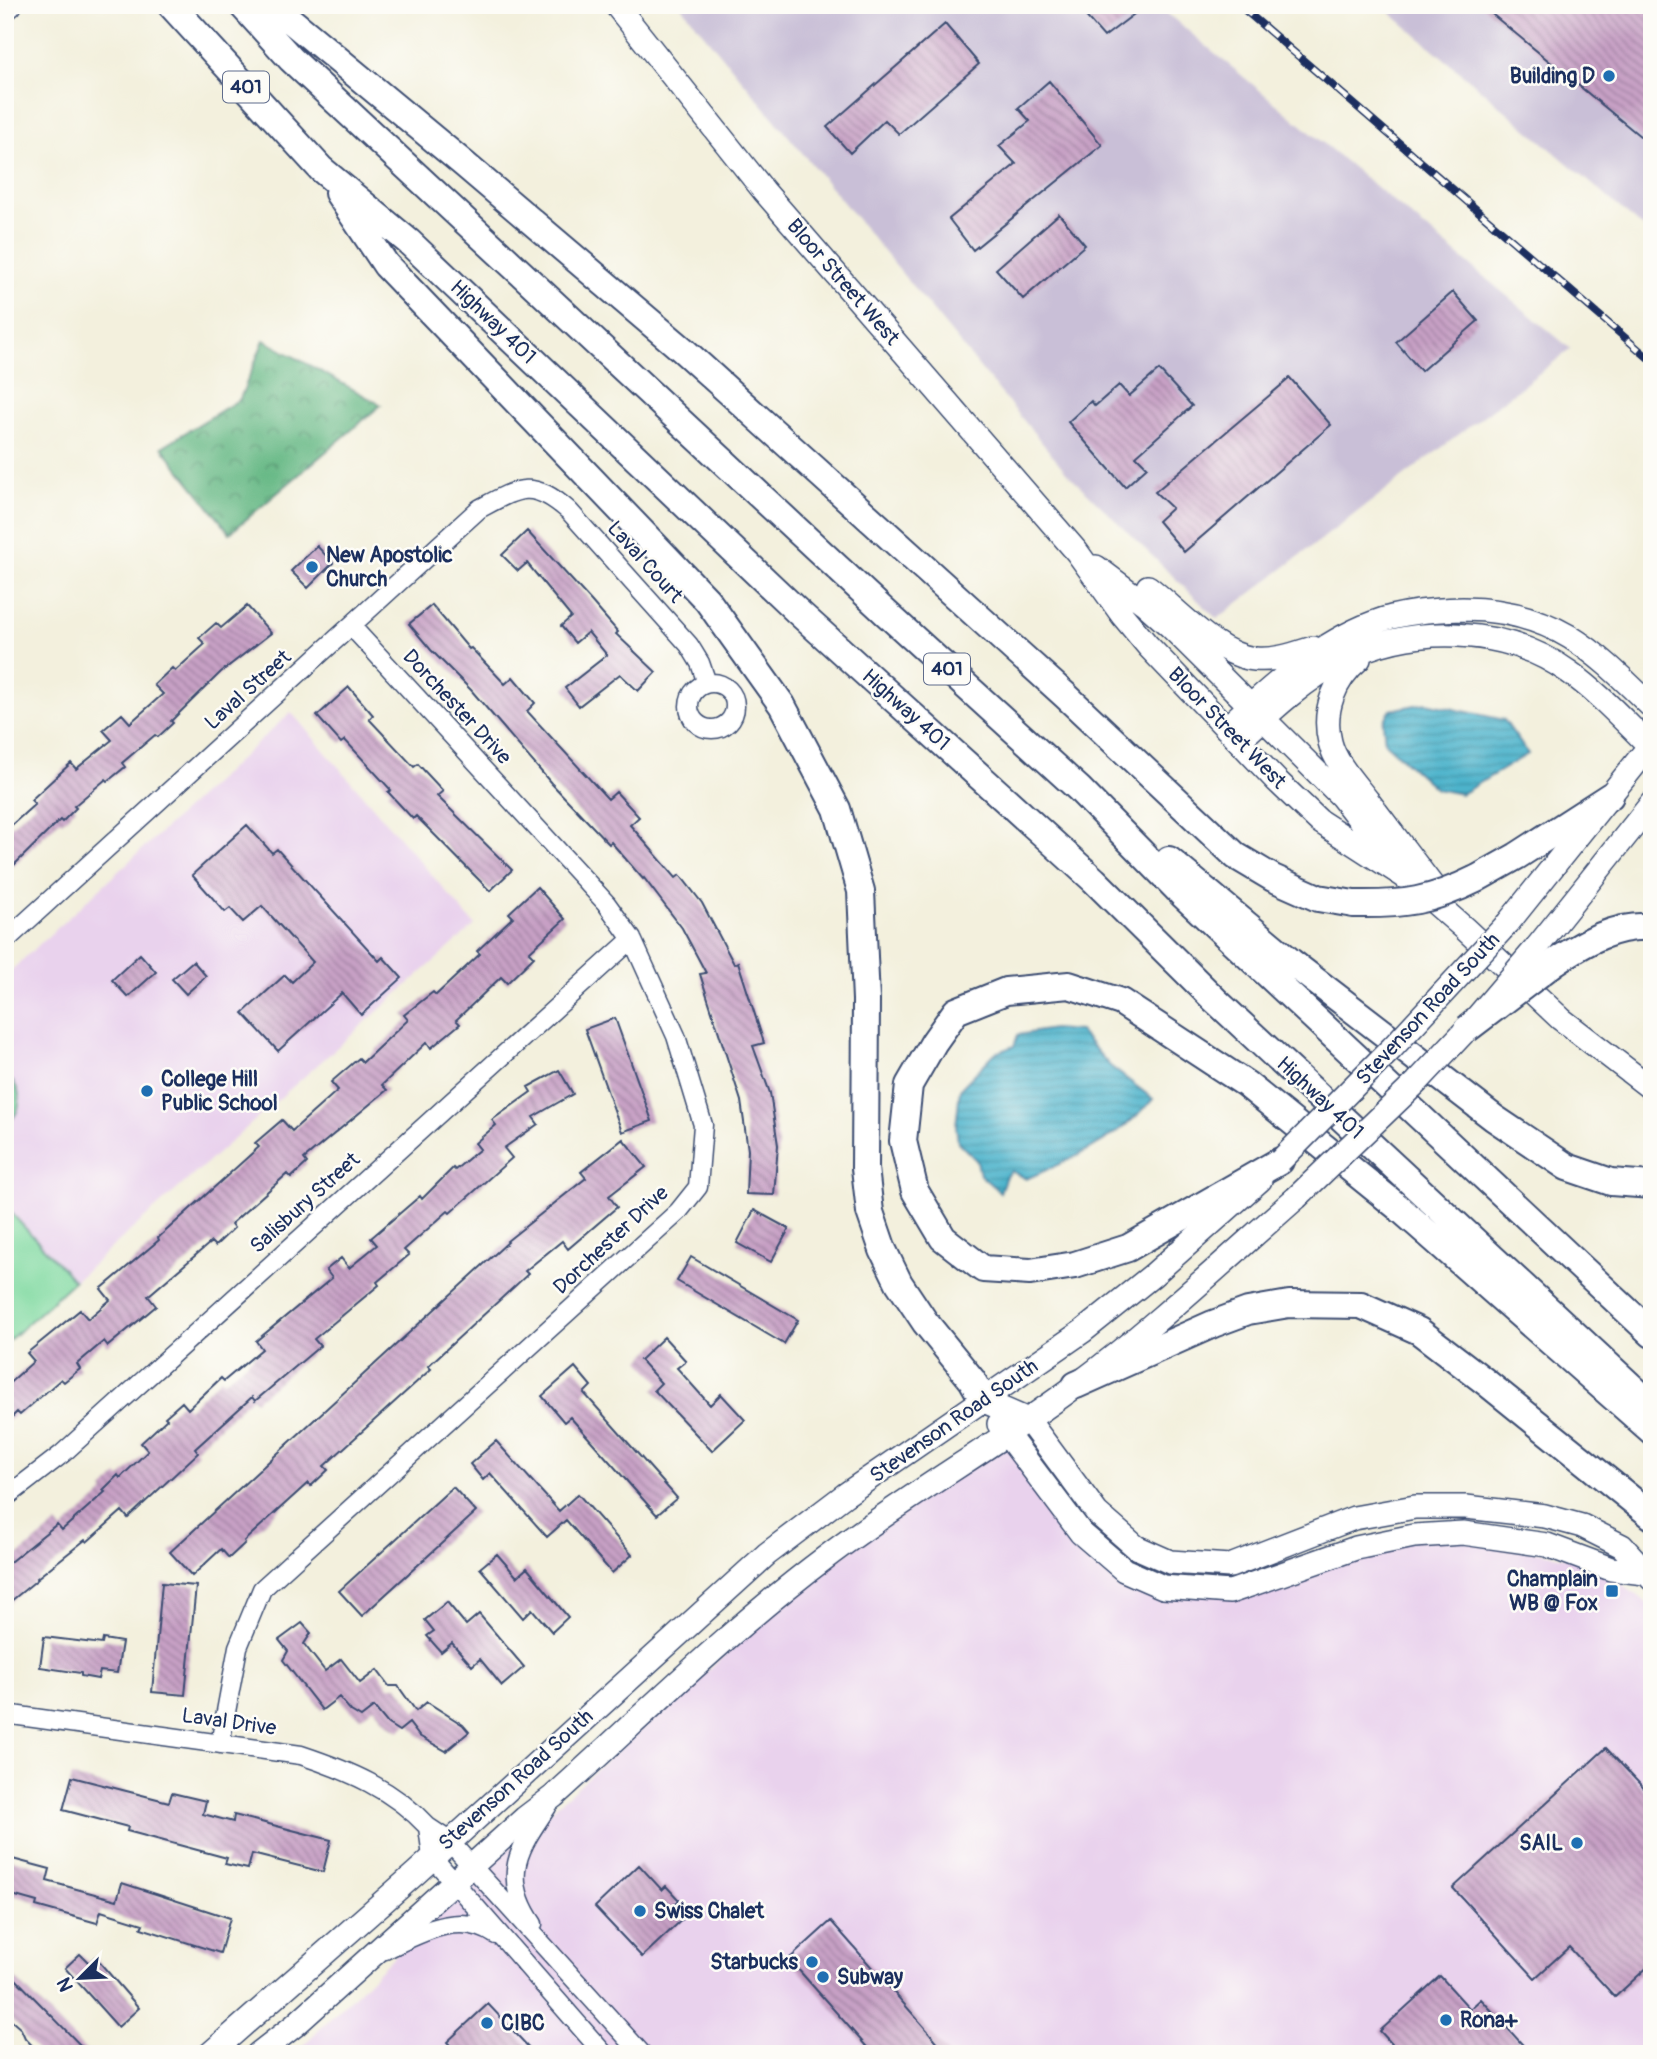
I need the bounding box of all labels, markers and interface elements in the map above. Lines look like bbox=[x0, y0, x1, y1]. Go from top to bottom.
place label: Building D bbox=[1510, 63, 1595, 90]
marker: Building D bbox=[1601, 68, 1617, 84]
road number: 401 bbox=[223, 72, 269, 102]
street label: Bloor Street West bbox=[781, 213, 906, 351]
street label: Highway 401 bbox=[444, 274, 542, 370]
street label: Laval Court bbox=[601, 515, 689, 609]
place label: New Apostolic Church bbox=[326, 542, 453, 593]
marker: New Apostolic Church bbox=[304, 559, 320, 575]
street label: Laval Street bbox=[199, 644, 297, 736]
street label: Dorchester Drive bbox=[397, 644, 518, 771]
road number: 401 bbox=[924, 654, 970, 684]
street label: Bloor Street West bbox=[1162, 661, 1292, 795]
street label: Highway 401 bbox=[856, 663, 956, 757]
street label: Stevenson Road South bbox=[1350, 927, 1506, 1091]
street label: Highway 401 bbox=[1271, 1051, 1369, 1145]
place label: College Hill Public School bbox=[161, 1066, 278, 1117]
marker: College Hill Public School bbox=[139, 1083, 155, 1099]
street label: Salisbury Street bbox=[244, 1146, 366, 1260]
street label: Dorchester Drive bbox=[548, 1179, 675, 1300]
street label: Stevenson Road South bbox=[865, 1353, 1043, 1489]
place label: Champlain WB @ Fox bbox=[1507, 1566, 1598, 1617]
marker: Champlain WB @ Fox bbox=[1604, 1583, 1620, 1599]
street label: Laval Drive bbox=[180, 1702, 279, 1742]
street label: Stevenson Road South bbox=[433, 1703, 599, 1857]
place label: SAIL bbox=[1519, 1830, 1563, 1857]
marker: SAIL bbox=[1569, 1835, 1585, 1851]
place label: Swiss Chalet bbox=[654, 1898, 764, 1925]
marker: Swiss Chalet bbox=[632, 1903, 648, 1919]
north arrow bbox=[46, 1944, 116, 2014]
place label: Starbucks bbox=[710, 1949, 799, 1976]
marker: Starbucks bbox=[804, 1954, 820, 1970]
place label: Subway bbox=[837, 1964, 903, 1991]
marker: Subway bbox=[815, 1969, 831, 1985]
text: N bbox=[52, 1974, 79, 1995]
place label: Rona+ bbox=[1460, 2007, 1518, 2034]
place label: CIBC bbox=[501, 2010, 545, 2037]
marker: Rona+ bbox=[1438, 2012, 1454, 2028]
marker: CIBC bbox=[479, 2015, 495, 2031]

